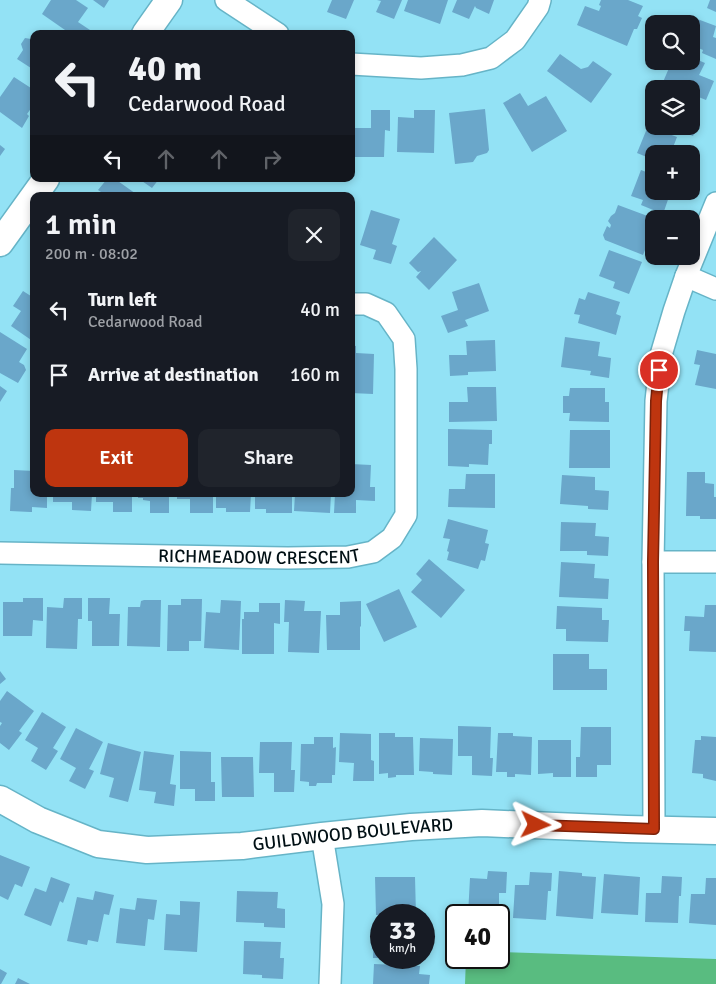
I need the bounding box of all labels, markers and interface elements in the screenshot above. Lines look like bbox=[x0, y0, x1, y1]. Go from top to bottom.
map controls bbox=[645, 15, 700, 265]
button: search bbox=[645, 15, 700, 70]
text: 40 m bbox=[128, 47, 202, 90]
icon: left bbox=[45, 50, 110, 115]
button: layers bbox=[645, 80, 700, 135]
text: Cedarwood Road bbox=[128, 90, 286, 117]
icon: left bbox=[99, 145, 127, 173]
icon: ahead bbox=[152, 145, 180, 173]
icon: ahead bbox=[205, 145, 233, 173]
icon: right bbox=[258, 145, 286, 173]
button: + bbox=[645, 145, 700, 200]
text: 1 min bbox=[45, 206, 117, 243]
button: close bbox=[288, 209, 340, 261]
button: − bbox=[645, 210, 700, 265]
text: 200 m · 08:02 bbox=[45, 244, 138, 264]
text: Turn left bbox=[88, 288, 157, 312]
icon: left bbox=[45, 296, 73, 324]
text: 40 m bbox=[300, 298, 340, 322]
text: Cedarwood Road bbox=[88, 312, 203, 332]
pin bbox=[638, 349, 680, 391]
icon: arrive bbox=[645, 356, 673, 384]
icon: arrive bbox=[45, 361, 73, 389]
text: Arrive at destination bbox=[88, 363, 259, 387]
text: 160 m bbox=[290, 363, 340, 387]
button: Exit bbox=[45, 429, 188, 487]
button: Share bbox=[198, 429, 340, 487]
street label: RICHMEADOW CRESCENT bbox=[158, 544, 362, 569]
position arrow bbox=[509, 798, 561, 850]
street label: GUILDWOOD BOULEVARD bbox=[251, 814, 454, 856]
speed limit sign: 40 bbox=[445, 904, 510, 969]
text: 33 bbox=[389, 915, 416, 946]
text: km/h bbox=[389, 941, 416, 956]

